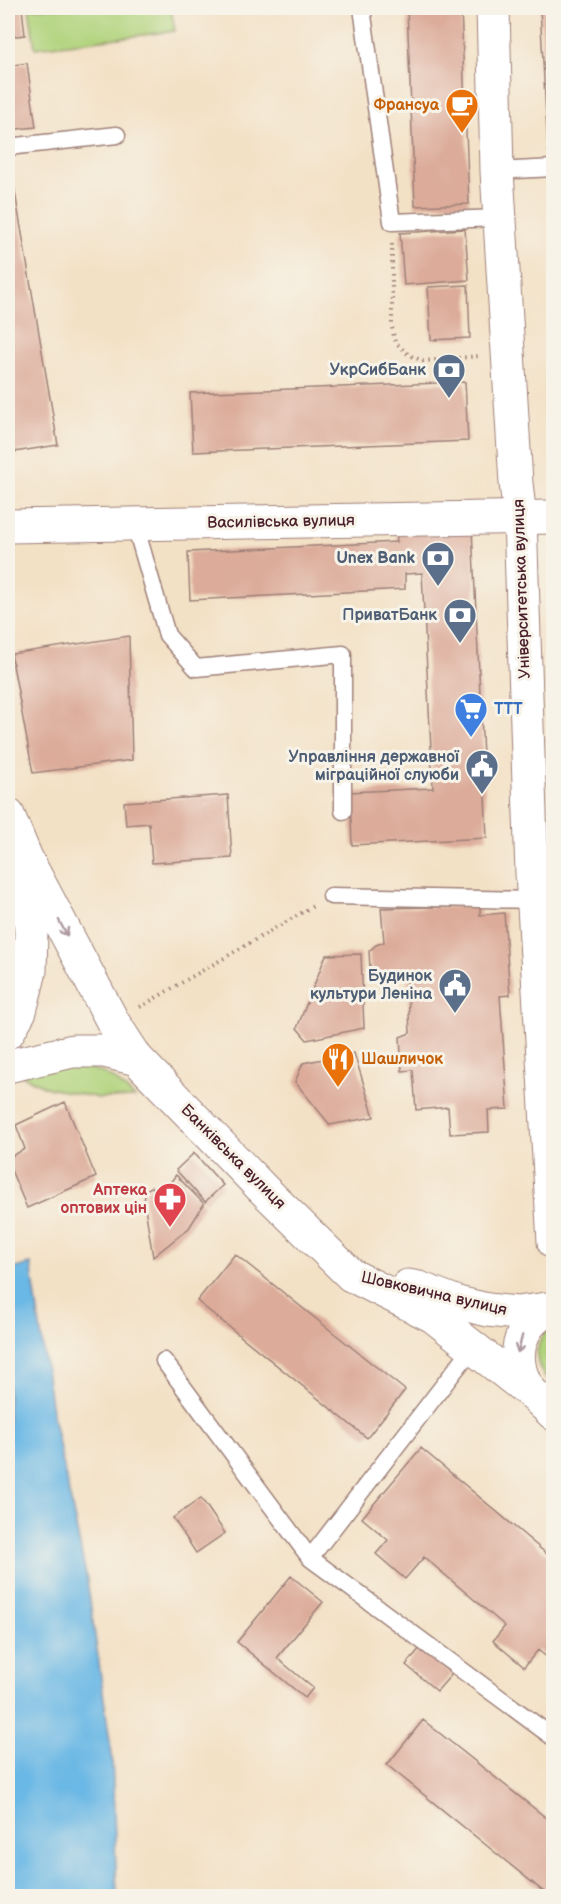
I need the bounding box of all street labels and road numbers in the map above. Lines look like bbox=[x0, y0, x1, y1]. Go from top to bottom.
street label: Університетська вулиця bbox=[509, 499, 535, 679]
street label: Василівська вулиця bbox=[207, 511, 355, 533]
street label: Банківська вулиця bbox=[177, 1101, 289, 1213]
street label: Шовковична вулиця bbox=[359, 1268, 509, 1320]

